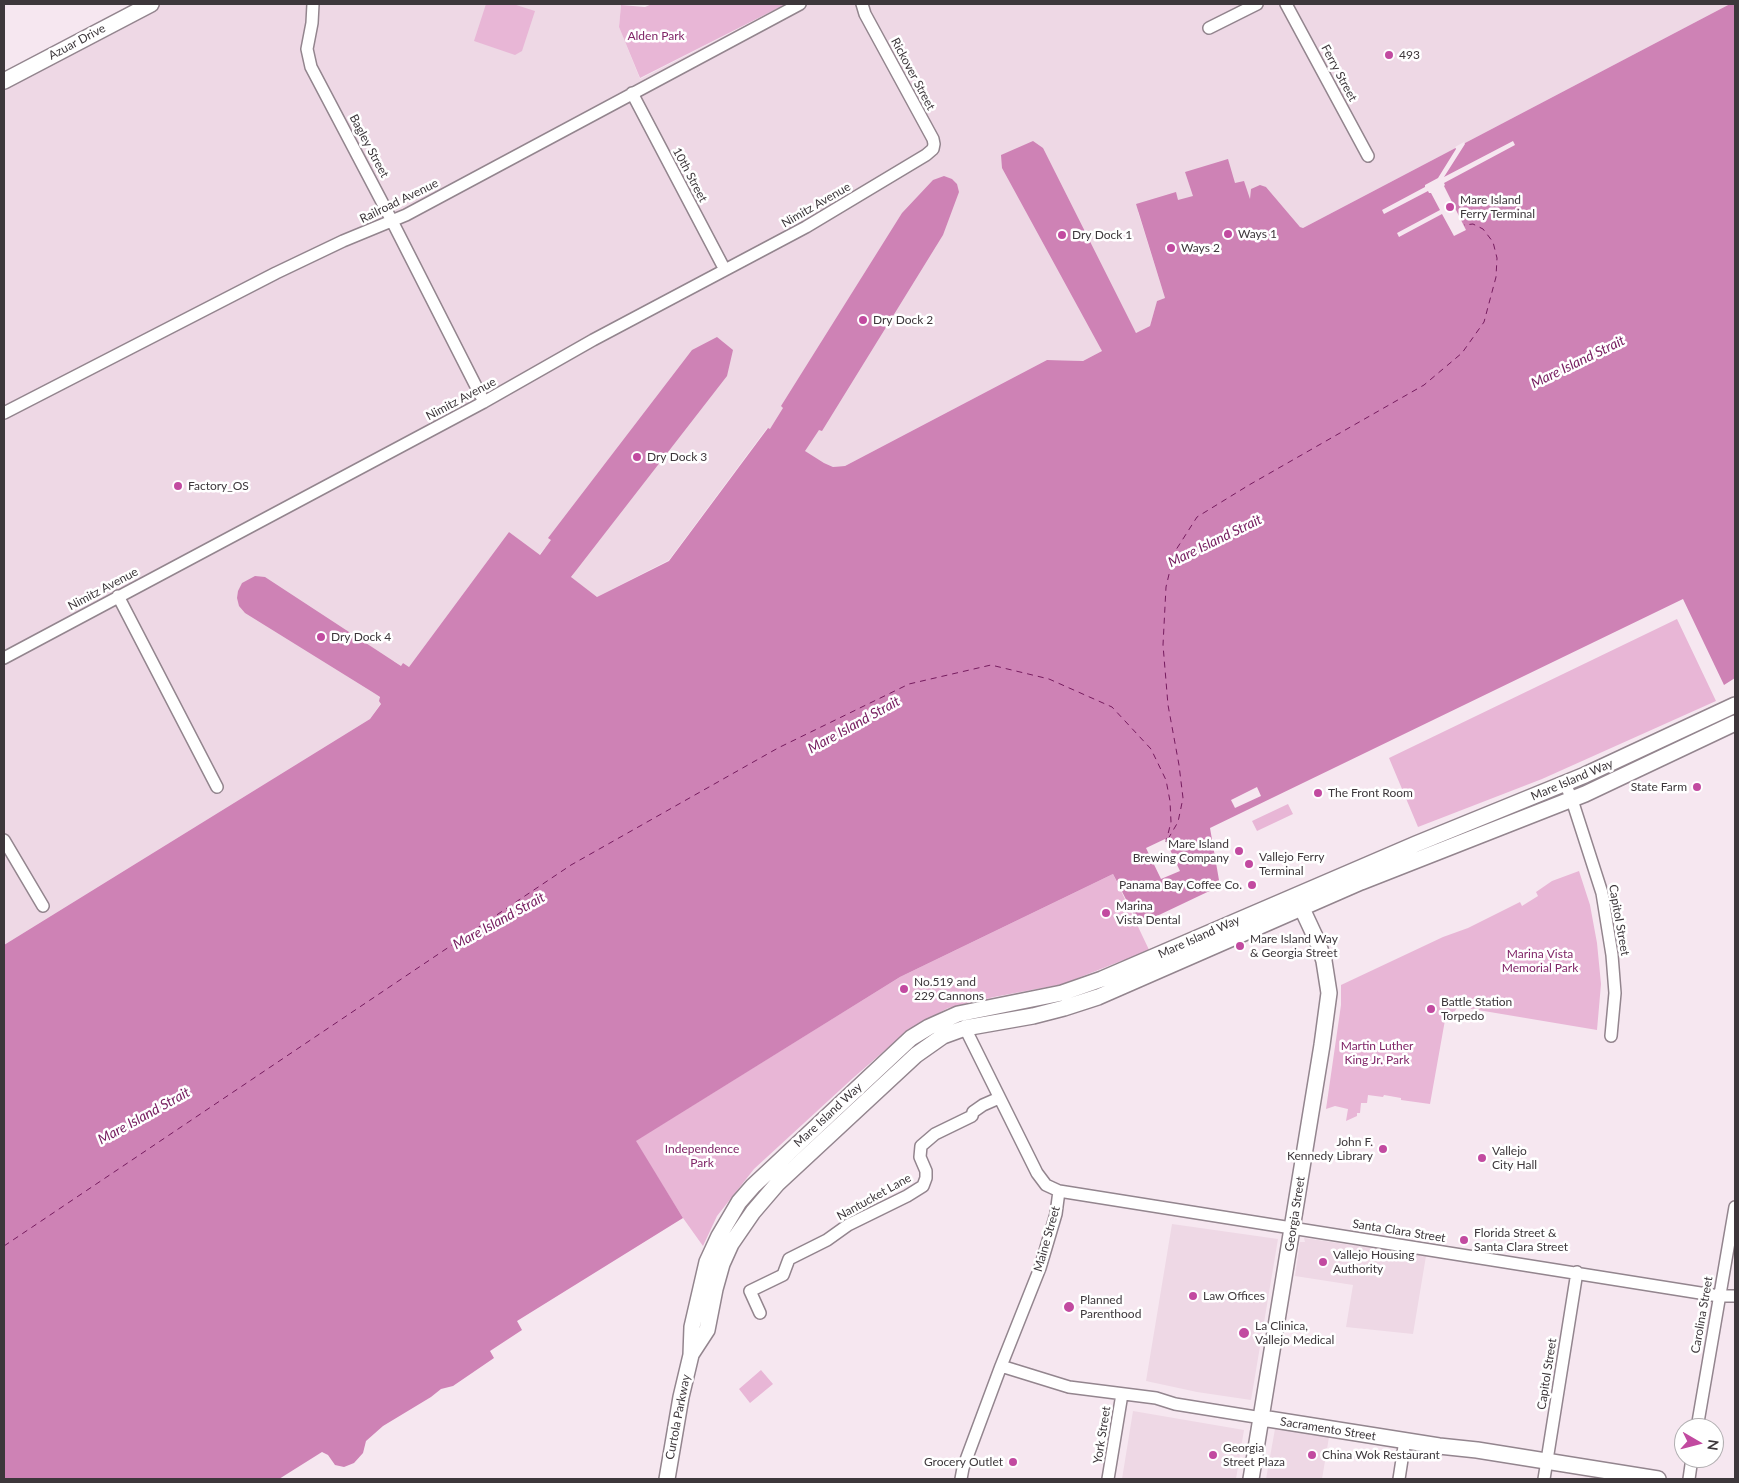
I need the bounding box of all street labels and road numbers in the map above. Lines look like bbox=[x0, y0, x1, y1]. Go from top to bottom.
street label: Azuar Drive bbox=[46, 21, 108, 63]
street label: Rickover Street bbox=[888, 35, 938, 113]
street label: Ferry Street bbox=[1318, 42, 1360, 104]
street label: Bagley Street bbox=[346, 112, 392, 180]
street label: 10th Street bbox=[670, 145, 710, 205]
street label: Railroad Avenue bbox=[357, 176, 441, 226]
street label: Nimitz Avenue bbox=[779, 179, 853, 231]
street label: Nimitz Avenue bbox=[424, 375, 498, 423]
street label: Nimitz Avenue bbox=[66, 565, 140, 613]
street label: Mare Island Way bbox=[1529, 756, 1615, 804]
street label: Capitol Street bbox=[1606, 883, 1632, 957]
street label: Mare Island Way bbox=[1156, 913, 1242, 961]
street label: Mare Island Way bbox=[791, 1080, 865, 1150]
street label: Nantucket Lane bbox=[834, 1171, 914, 1223]
street label: Georgia Street bbox=[1282, 1175, 1308, 1253]
street label: Maine Street bbox=[1031, 1205, 1063, 1273]
street label: Santa Clara Street bbox=[1351, 1217, 1447, 1245]
street label: Carolina Street bbox=[1688, 1275, 1716, 1355]
street label: Capitol Street bbox=[1534, 1337, 1560, 1411]
street label: Curtola Parkway bbox=[663, 1373, 693, 1461]
street label: York Street bbox=[1090, 1405, 1114, 1465]
street label: Sacramento Street bbox=[1279, 1414, 1377, 1444]

